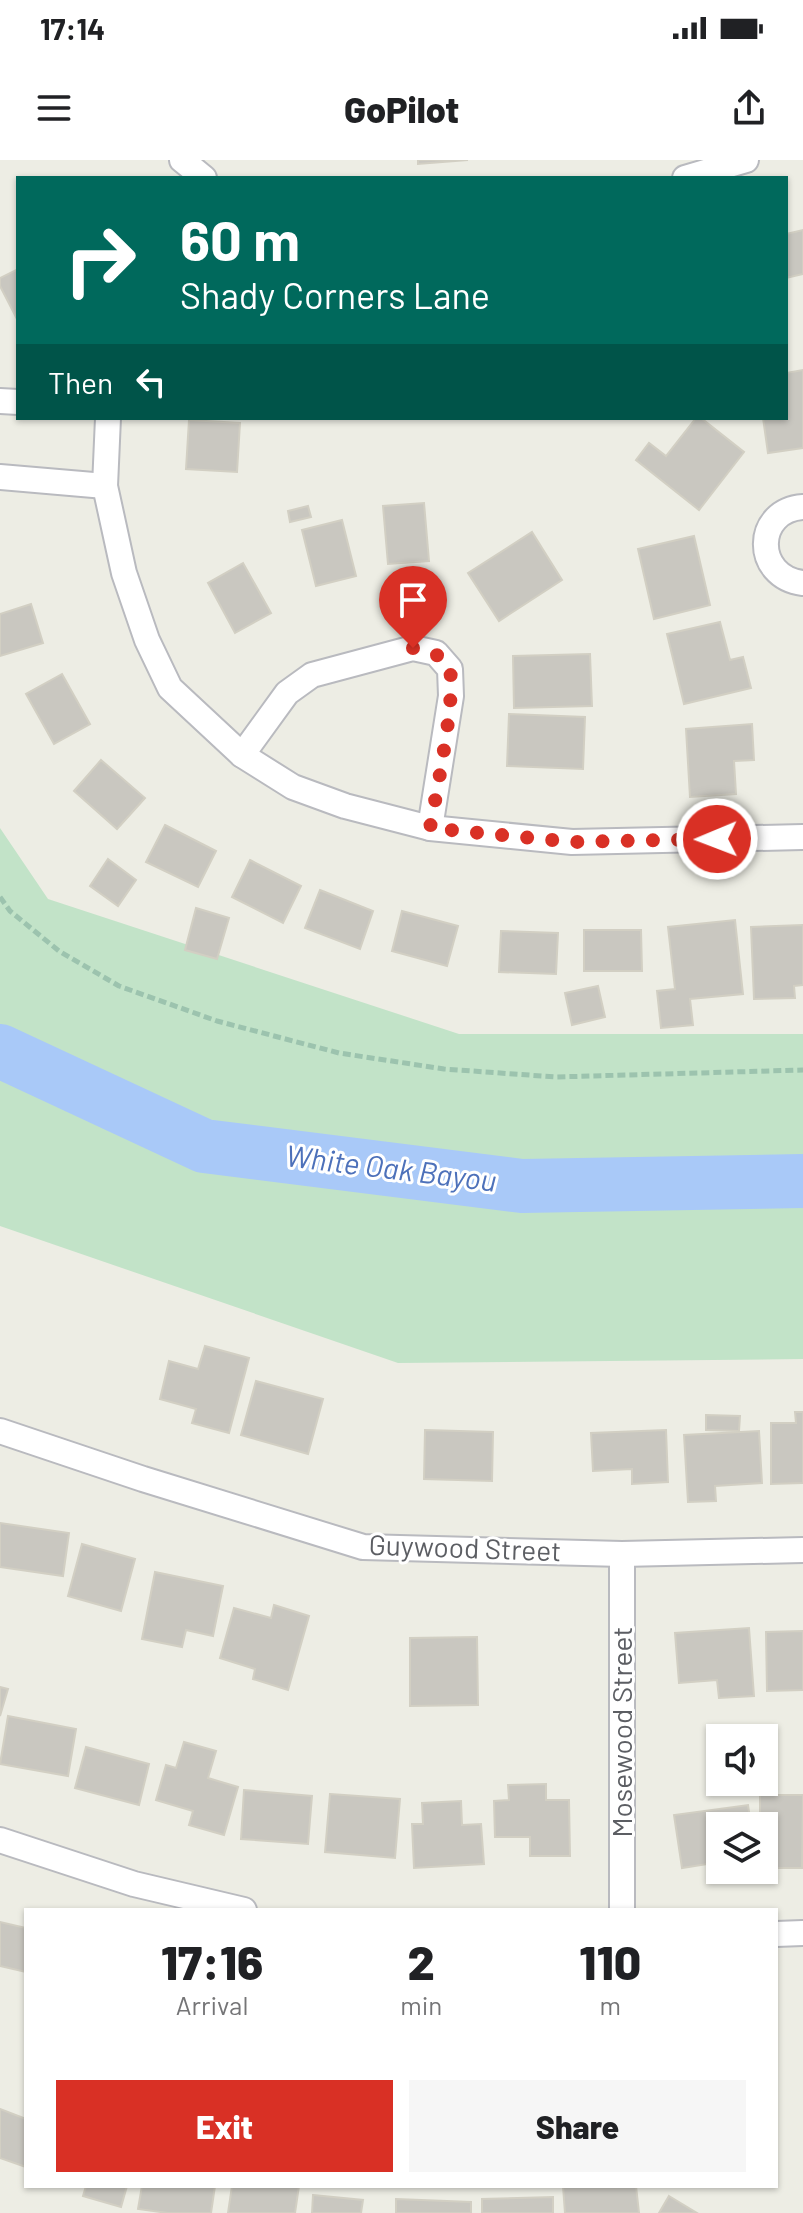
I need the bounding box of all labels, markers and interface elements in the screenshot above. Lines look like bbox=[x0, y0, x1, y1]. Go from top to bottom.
text: 17:14 bbox=[40, 10, 105, 46]
icon: menu bbox=[32, 86, 76, 130]
icon: share bbox=[727, 86, 771, 130]
text: GoPilot bbox=[344, 87, 459, 130]
text: 60 m bbox=[180, 205, 300, 272]
icon: right bbox=[48, 208, 152, 312]
text: Shady Corners Lane bbox=[180, 273, 490, 316]
icon: left bbox=[129, 360, 173, 404]
text: Then bbox=[48, 364, 113, 400]
pin bbox=[379, 566, 447, 648]
icon: arrive bbox=[391, 578, 435, 622]
position arrow bbox=[675, 797, 759, 881]
water label: White Oak Bayou bbox=[284, 1136, 499, 1198]
street label: Guywood Street bbox=[368, 1527, 562, 1567]
street label: Mosewood Street bbox=[604, 1627, 638, 1837]
map controls bbox=[706, 1724, 778, 1884]
button: sound bbox=[706, 1724, 778, 1796]
button: layers bbox=[706, 1812, 778, 1884]
text: 17:16 bbox=[161, 1932, 263, 1990]
text: 2 bbox=[408, 1932, 435, 1990]
text: 110 bbox=[579, 1932, 641, 1990]
text: Arrival bbox=[176, 1989, 248, 2020]
text: min bbox=[400, 1989, 442, 2020]
text: m bbox=[599, 1989, 621, 2020]
button: Exit bbox=[56, 2080, 393, 2172]
button: Share bbox=[409, 2080, 746, 2172]

